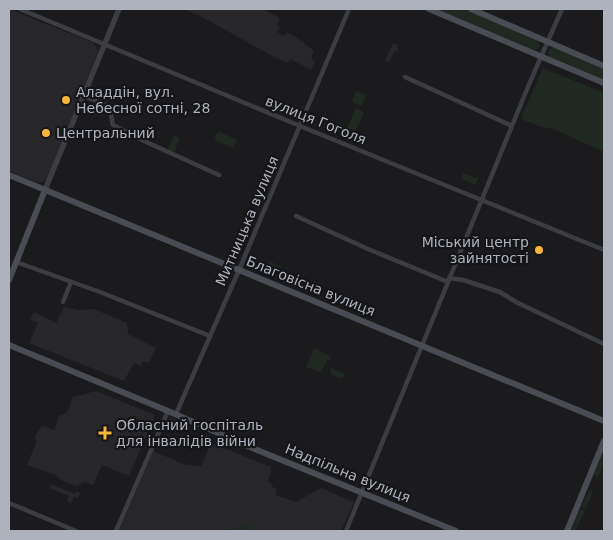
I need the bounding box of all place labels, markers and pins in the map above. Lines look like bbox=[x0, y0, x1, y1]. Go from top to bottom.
place label: Аладдін, вул. Небесної сотні, 28 bbox=[76, 84, 210, 116]
marker: Аладдін, вул. Небесної сотні, 28 bbox=[60, 94, 72, 106]
place label: Центральний bbox=[56, 125, 155, 141]
marker: Центральний bbox=[40, 127, 52, 139]
place label: Міський центр зайнятості bbox=[422, 234, 529, 266]
marker: Міський центр зайнятості bbox=[533, 244, 545, 256]
place label: Обласний госпіталь для інвалідів війни bbox=[116, 417, 263, 449]
marker: Обласний госпіталь для інвалідів війни bbox=[98, 426, 112, 440]

